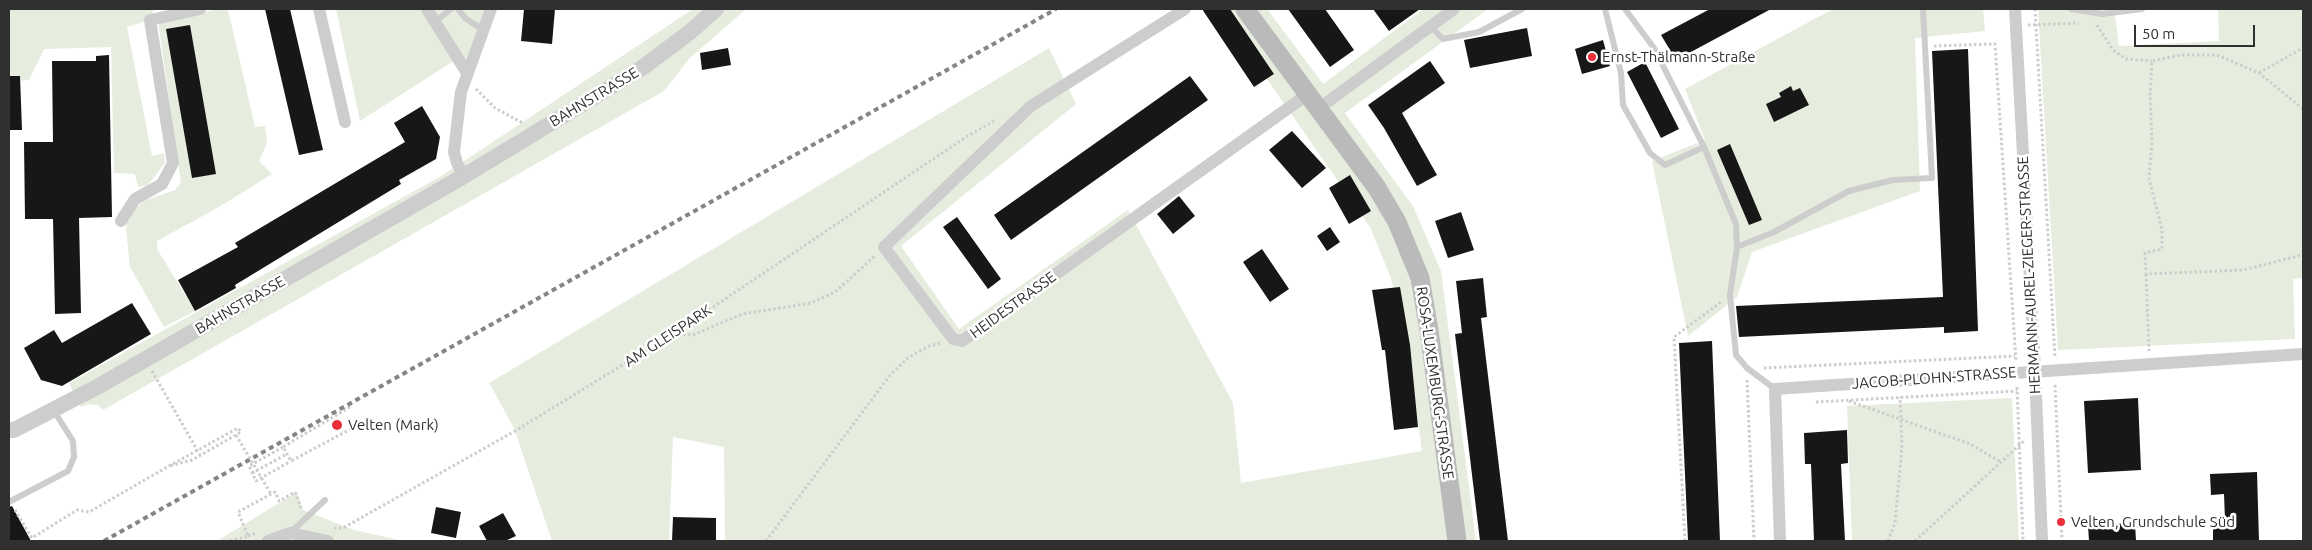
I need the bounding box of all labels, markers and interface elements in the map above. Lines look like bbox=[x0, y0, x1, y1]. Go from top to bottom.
scale bar bbox=[2137, 15, 2258, 47]
text: 50 m bbox=[2142, 25, 2175, 42]
place label: Ernst-Thälmann-Straße bbox=[1602, 48, 1756, 66]
marker: Ernst-Thälmann-Straße bbox=[1586, 51, 1598, 63]
street label: BAHNSTRASSE bbox=[546, 63, 642, 131]
street label: HERMANN-AUREL-ZIEGER-STRASSE bbox=[2014, 156, 2044, 394]
street label: HEIDESTRASSE bbox=[967, 268, 1059, 342]
street label: BAHNSTRASSE bbox=[192, 272, 288, 338]
street label: ROSA-LUXEMBURG-STRASSE bbox=[1413, 285, 1457, 481]
street label: AM GLEISPARK bbox=[621, 301, 715, 371]
street label: JACOB-PLOHN-STRASSE bbox=[1851, 363, 2017, 393]
place label: Velten (Mark) bbox=[348, 416, 439, 434]
marker: Velten (Mark) bbox=[330, 418, 344, 432]
place label: Velten, Grundschule Süd bbox=[2071, 513, 2235, 531]
marker: Velten, Grundschule Süd bbox=[2055, 516, 2067, 528]

